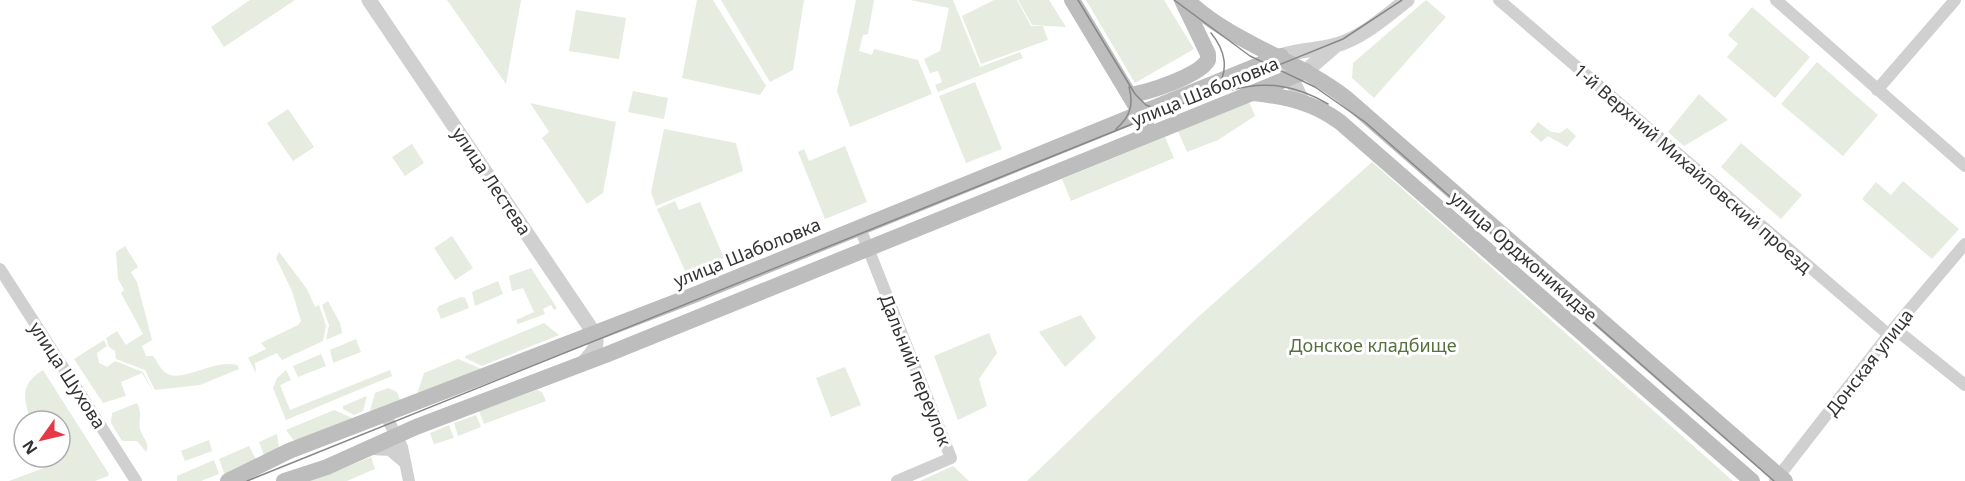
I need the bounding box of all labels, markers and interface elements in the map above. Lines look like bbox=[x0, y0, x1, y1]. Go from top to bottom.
street label: улица Шаболовка bbox=[1128, 51, 1282, 131]
street label: 1-й Верхний Михайловский проезд bbox=[1569, 58, 1817, 278]
street label: улица Лестева bbox=[447, 122, 537, 240]
street label: улица Орджоникидзе bbox=[1445, 185, 1603, 327]
street label: улица Шаболовка bbox=[670, 212, 824, 292]
street label: Дальний переулок bbox=[875, 290, 958, 450]
street label: Донская улица bbox=[1820, 304, 1918, 420]
street label: улица Шухова bbox=[24, 317, 112, 433]
park label: Донское кладбище bbox=[1289, 333, 1457, 357]
north arrow bbox=[12, 409, 72, 469]
text: N bbox=[17, 436, 42, 459]

